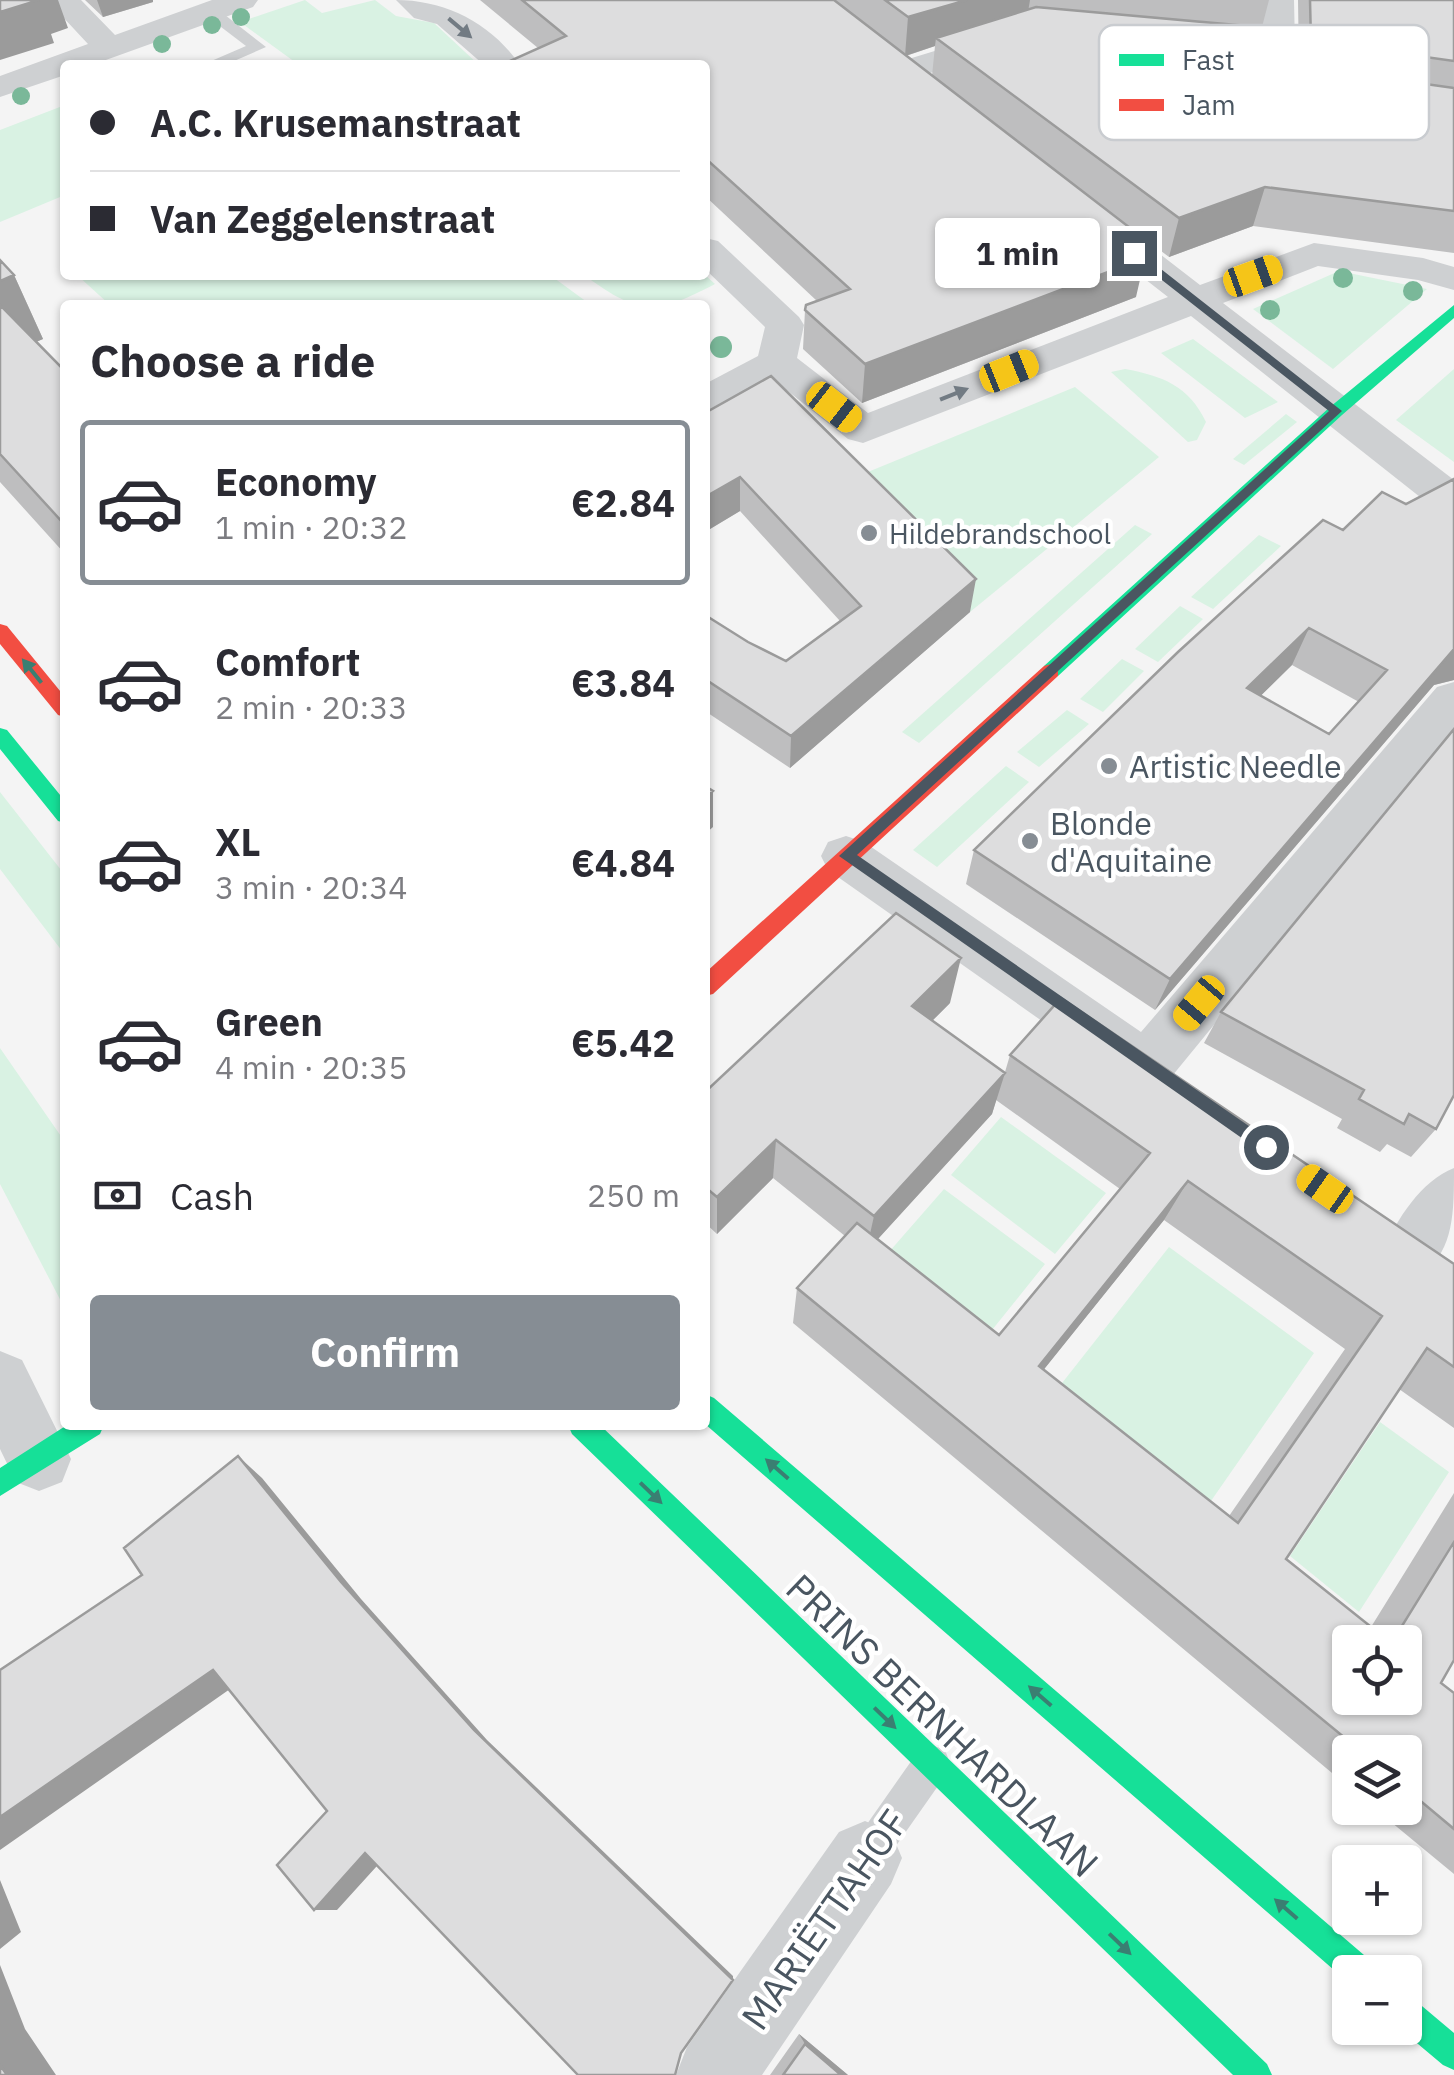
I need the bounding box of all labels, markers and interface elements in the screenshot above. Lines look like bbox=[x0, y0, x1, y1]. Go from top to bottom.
one-way arrow bbox=[447, 17, 472, 39]
legend bbox=[1099, 25, 1429, 140]
text: Fast bbox=[1182, 41, 1235, 78]
text: Jam bbox=[1182, 86, 1236, 123]
text: A.C. Krusemanstraat bbox=[150, 98, 521, 147]
text: Van Zeggelenstraat bbox=[150, 194, 495, 243]
callout: 1 min bbox=[934, 218, 1099, 288]
route end bbox=[1112, 231, 1157, 276]
text: 1 min bbox=[976, 232, 1059, 274]
car bbox=[1220, 252, 1286, 300]
text: Choose a ride bbox=[90, 331, 375, 389]
car bbox=[976, 346, 1042, 396]
car bbox=[801, 377, 867, 437]
one-way arrow bbox=[939, 385, 969, 401]
text: Economy bbox=[215, 457, 377, 506]
icon: car bbox=[95, 458, 185, 548]
text: €2.84 bbox=[571, 478, 675, 527]
text: 1 min · 20:32 bbox=[215, 506, 408, 548]
place label: Hildebrandschool bbox=[889, 515, 1111, 552]
marker: Hildebrandschool bbox=[858, 522, 880, 544]
text: Comfort bbox=[215, 637, 360, 686]
icon: car bbox=[95, 638, 185, 728]
one-way arrow bbox=[22, 658, 44, 683]
text: €3.84 bbox=[571, 658, 675, 707]
text: 2 min · 20:33 bbox=[215, 686, 408, 728]
place label: Artistic Needle bbox=[1129, 745, 1341, 787]
marker: Artistic Needle bbox=[1098, 755, 1120, 777]
place label: Blonde d'Aquitaine bbox=[1050, 802, 1212, 881]
text: XL bbox=[215, 817, 261, 866]
icon: car bbox=[95, 818, 185, 908]
marker: Blonde d'Aquitaine bbox=[1019, 830, 1041, 852]
text: €4.84 bbox=[571, 838, 675, 887]
text: 3 min · 20:34 bbox=[215, 866, 408, 908]
car bbox=[1168, 970, 1230, 1036]
text: Green bbox=[215, 997, 323, 1046]
icon: car bbox=[95, 998, 185, 1088]
text: €5.42 bbox=[571, 1018, 675, 1067]
text: 4 min · 20:35 bbox=[215, 1046, 408, 1088]
route start bbox=[1244, 1125, 1289, 1170]
car bbox=[1292, 1160, 1358, 1218]
icon: cash bbox=[90, 1168, 145, 1223]
text: Cash bbox=[170, 1171, 254, 1220]
text: 250 m bbox=[587, 1174, 680, 1216]
button: Confirm bbox=[90, 1295, 680, 1410]
one-way arrow bbox=[765, 1458, 790, 1480]
one-way arrow bbox=[639, 1480, 663, 1504]
street label: PRINS BERNHARDLAAN bbox=[777, 1563, 1109, 1887]
map controls bbox=[1332, 1625, 1422, 2045]
button: locate bbox=[1332, 1625, 1422, 1715]
one-way arrow bbox=[1028, 1686, 1053, 1708]
one-way arrow bbox=[873, 1706, 897, 1729]
button: layers bbox=[1332, 1735, 1422, 1825]
street label: MARIËTTAHOF bbox=[730, 1799, 918, 2039]
button: + bbox=[1332, 1845, 1422, 1935]
one-way arrow bbox=[1274, 1898, 1299, 1920]
one-way arrow bbox=[1107, 1931, 1131, 1955]
button: − bbox=[1332, 1955, 1422, 2045]

